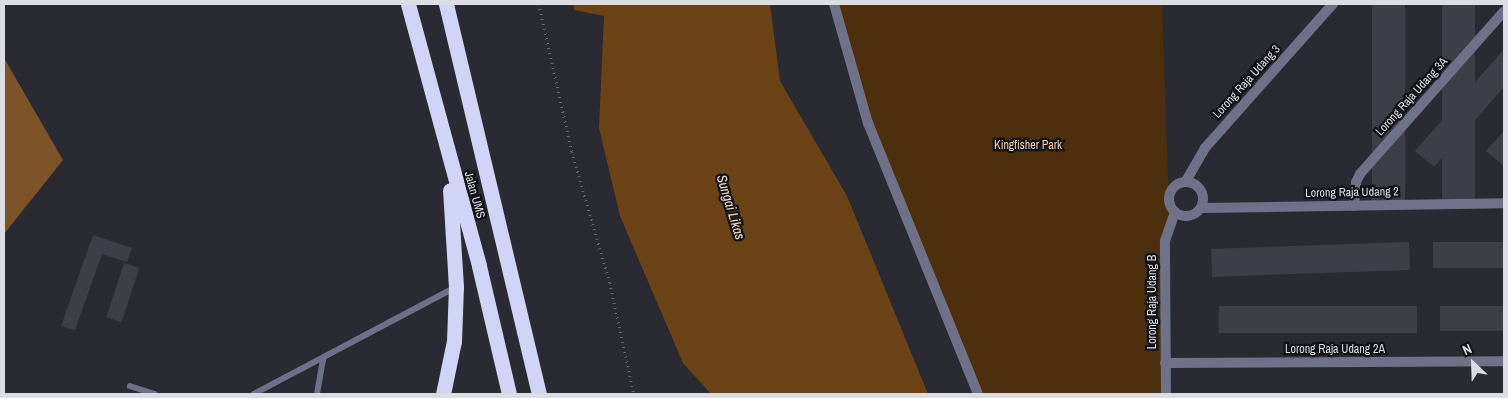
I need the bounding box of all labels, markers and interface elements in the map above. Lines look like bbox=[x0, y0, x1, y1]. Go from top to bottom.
street label: Lorong Raja Udang 3 bbox=[1210, 42, 1284, 122]
street label: Lorong Raja Udang 3A bbox=[1373, 55, 1451, 139]
park label: Kingfisher Park bbox=[994, 139, 1062, 153]
street label: Jalan UMS bbox=[460, 170, 488, 220]
water label: Sungai Likas bbox=[713, 172, 749, 242]
street label: Lorong Raja Udang 2 bbox=[1305, 185, 1399, 201]
street label: Lorong Raja Udang B bbox=[1146, 255, 1160, 349]
north arrow bbox=[1448, 338, 1498, 388]
text: N bbox=[1459, 339, 1474, 359]
street label: Lorong Raja Udang 2A bbox=[1285, 343, 1385, 357]

